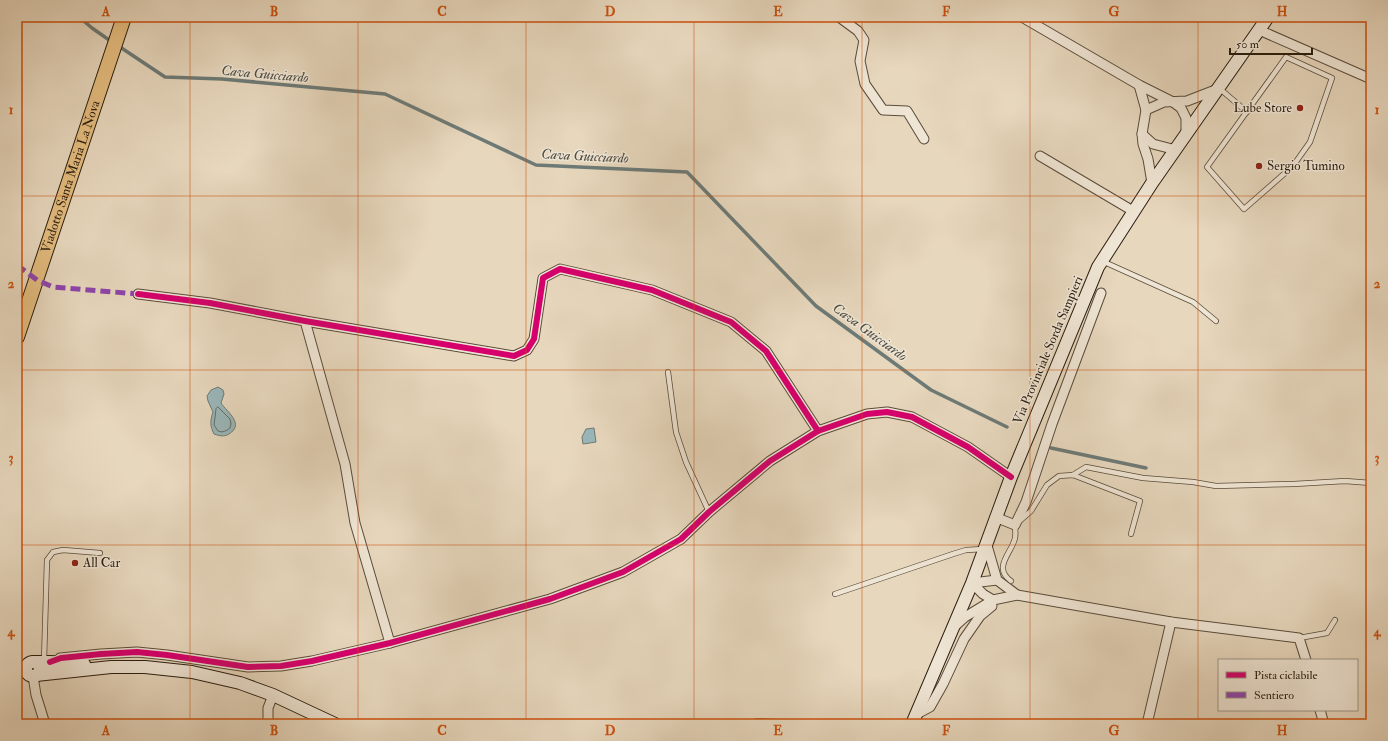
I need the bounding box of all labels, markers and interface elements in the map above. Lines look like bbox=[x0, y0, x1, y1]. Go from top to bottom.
text: A bbox=[101, 4, 111, 20]
text: B bbox=[270, 4, 278, 20]
text: C bbox=[437, 4, 447, 20]
text: D bbox=[605, 4, 616, 20]
text: E bbox=[773, 4, 783, 20]
text: F bbox=[942, 4, 951, 20]
text: G bbox=[1109, 4, 1120, 20]
text: H bbox=[1277, 4, 1288, 20]
scale bar bbox=[1230, 30, 1312, 56]
text: 50 m bbox=[1236, 37, 1260, 52]
water label: Cava Guicciardo bbox=[221, 62, 309, 86]
street label: Viadotto Santa Maria La Nova bbox=[38, 98, 104, 255]
place label: Lube Store bbox=[1233, 100, 1293, 116]
text: 1 bbox=[9, 102, 14, 118]
text: 1 bbox=[1375, 102, 1380, 118]
marker: Lube Store bbox=[1295, 103, 1305, 113]
water label: Cava Guicciardo bbox=[541, 145, 629, 167]
place label: Sergio Tumino bbox=[1267, 158, 1345, 174]
marker: Sergio Tumino bbox=[1254, 161, 1264, 171]
street label: Via Provinciale Sorda Sampieri bbox=[1009, 273, 1088, 427]
text: 2 bbox=[8, 276, 15, 292]
text: 2 bbox=[1374, 276, 1381, 292]
water label: Cava Guicciardo bbox=[830, 299, 910, 365]
text: 3 bbox=[9, 450, 14, 466]
text: 3 bbox=[1375, 450, 1380, 466]
place label: All Car bbox=[82, 555, 120, 571]
marker: All Car bbox=[70, 558, 80, 568]
text: 4 bbox=[6, 624, 15, 640]
text: 4 bbox=[1372, 624, 1381, 640]
legend bbox=[1218, 659, 1358, 711]
text: Pista ciclabile bbox=[1254, 668, 1318, 683]
text: Sentiero bbox=[1254, 688, 1294, 703]
text: A bbox=[101, 723, 111, 739]
text: B bbox=[270, 723, 278, 739]
text: C bbox=[437, 723, 447, 739]
text: D bbox=[605, 723, 616, 739]
text: E bbox=[773, 723, 783, 739]
text: F bbox=[942, 723, 951, 739]
text: G bbox=[1109, 723, 1120, 739]
text: H bbox=[1277, 723, 1288, 739]

